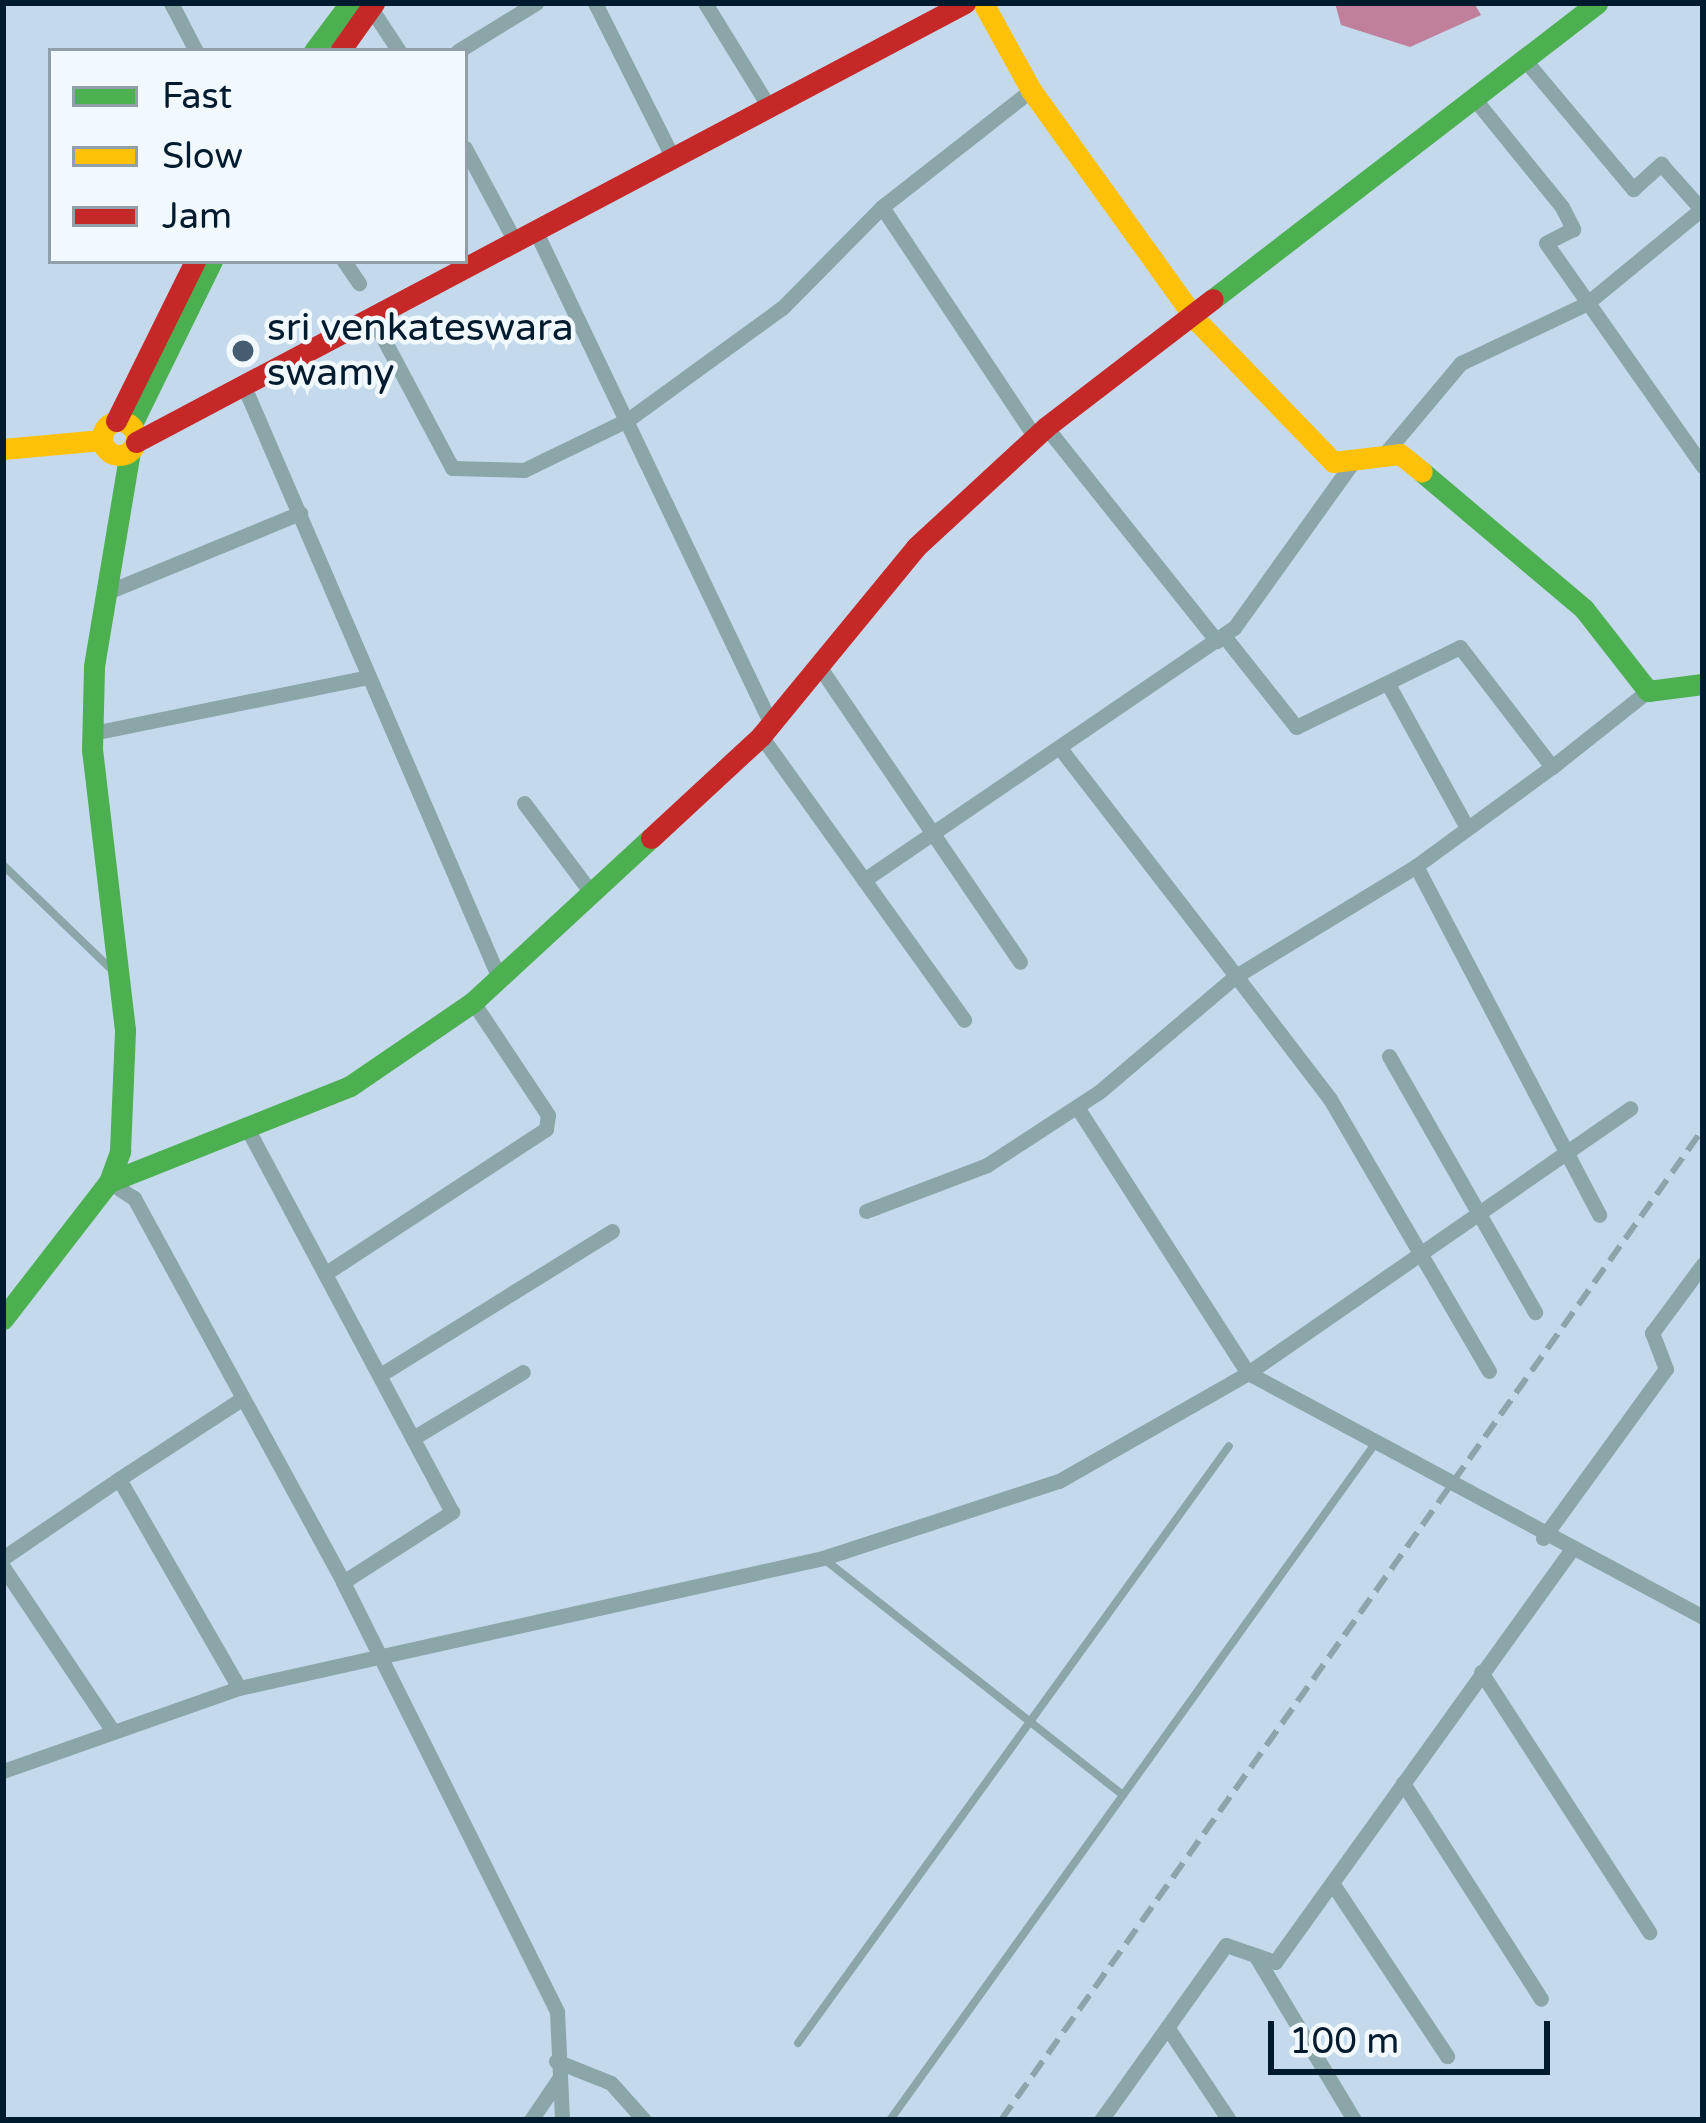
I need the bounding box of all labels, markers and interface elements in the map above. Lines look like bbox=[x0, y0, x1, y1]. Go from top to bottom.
legend bbox=[48, 48, 468, 264]
text: Fast bbox=[162, 75, 232, 118]
text: Slow bbox=[162, 135, 243, 178]
text: Jam bbox=[162, 195, 232, 238]
place label: sri venkateswara swamy bbox=[267, 306, 574, 397]
marker: sri venkateswara swamy bbox=[230, 338, 256, 364]
scale bar bbox=[1274, 1997, 1556, 2071]
text: 100 m bbox=[1289, 2020, 1399, 2063]

